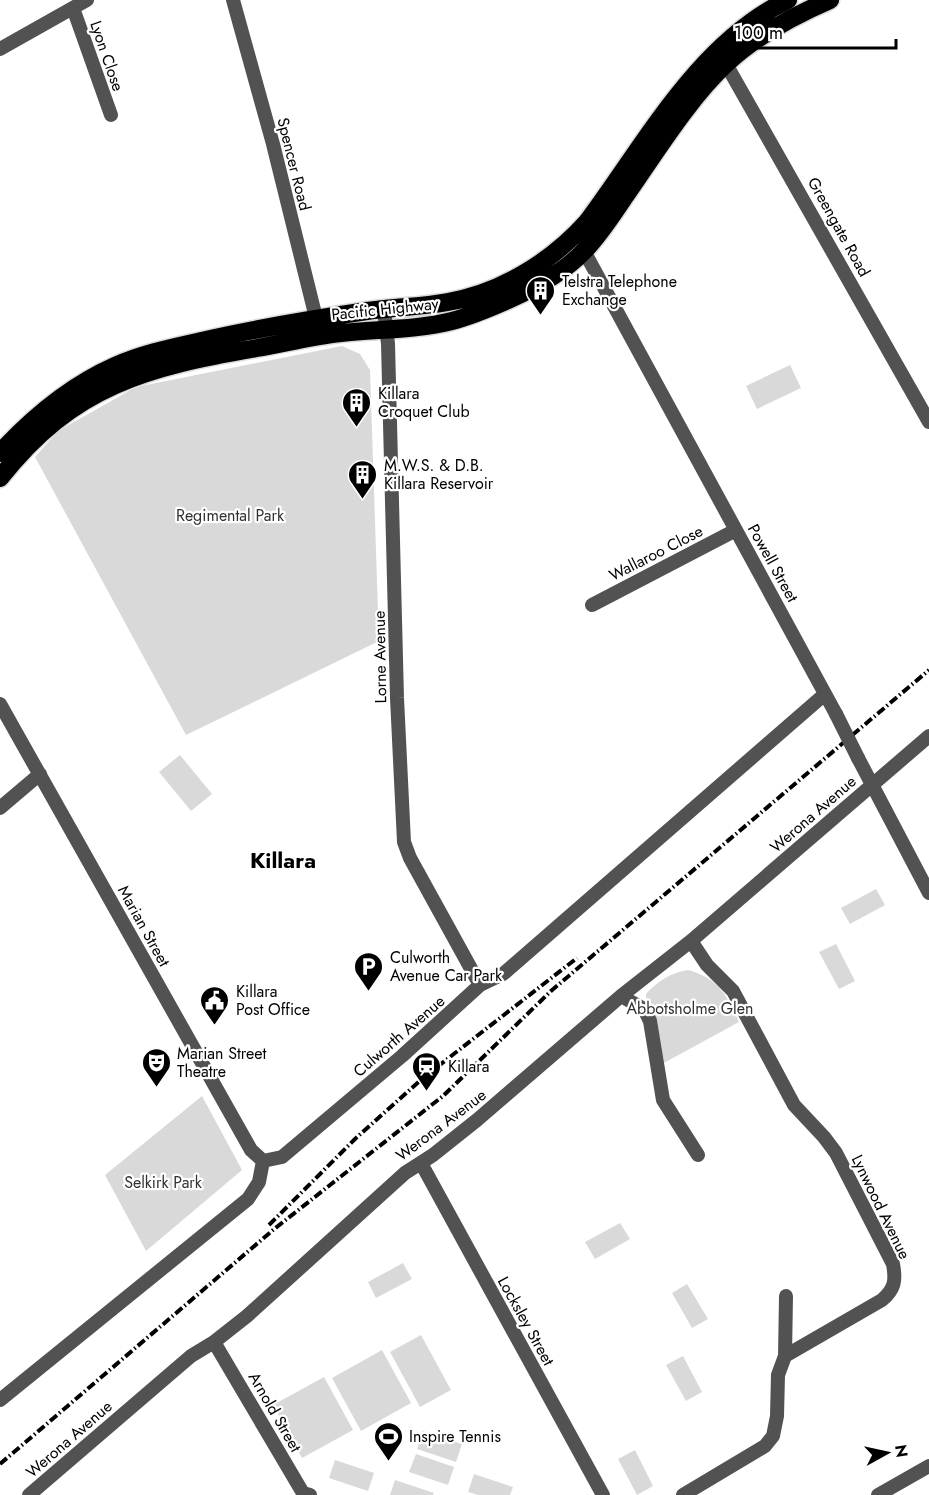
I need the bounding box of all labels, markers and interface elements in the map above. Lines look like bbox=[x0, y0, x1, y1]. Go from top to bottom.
scale bar bbox=[725, 12, 896, 50]
street label: Lyon Close bbox=[84, 18, 130, 94]
text: 100 m bbox=[734, 20, 783, 46]
street label: Spencer Road bbox=[271, 115, 317, 213]
street label: Greengate Road bbox=[802, 173, 876, 281]
place label: Telstra Telephone Exchange bbox=[562, 270, 677, 311]
building icon: Telstra Telephone Exchange bbox=[525, 274, 557, 316]
street label: Pacific Highway bbox=[330, 292, 441, 326]
place label: Killara Croquet Club bbox=[378, 382, 470, 423]
building icon: Killara Croquet Club bbox=[341, 386, 373, 428]
place label: M.W.S. & D.B. Killara Reservoir bbox=[384, 454, 494, 495]
building icon: M.W.S. & D.B. Killara Reservoir bbox=[347, 458, 379, 500]
park label: Regimental Park bbox=[176, 504, 285, 527]
street label: Wallaroo Close bbox=[605, 519, 707, 587]
street label: Powell Street bbox=[742, 520, 804, 606]
street label: Lorne Avenue bbox=[368, 610, 392, 704]
street label: Werona Avenue bbox=[765, 770, 861, 858]
district label: Killara bbox=[250, 844, 316, 876]
street label: Marian Street bbox=[112, 881, 176, 971]
place label: Culworth Avenue Car Park bbox=[390, 946, 503, 987]
parking icon: Culworth Avenue Car Park bbox=[353, 950, 385, 992]
place label: Killara Post Office bbox=[236, 980, 310, 1021]
public building icon: Killara Post Office bbox=[199, 984, 231, 1026]
street label: Culworth Avenue bbox=[348, 990, 450, 1082]
park label: Abbotsholme Glen bbox=[627, 997, 753, 1020]
place label: Marian Street Theatre bbox=[177, 1042, 267, 1083]
theatre icon: Marian Street Theatre bbox=[140, 1046, 172, 1088]
station icon: Killara bbox=[411, 1050, 443, 1092]
place label: Killara bbox=[448, 1055, 489, 1078]
street label: Werona Avenue bbox=[391, 1083, 491, 1167]
street label: Lynwood Avenue bbox=[846, 1151, 916, 1263]
park label: Selkirk Park bbox=[124, 1171, 203, 1194]
street label: Locksley Street bbox=[492, 1272, 560, 1370]
street label: Arnold Street bbox=[243, 1368, 307, 1456]
street label: Werona Avenue bbox=[21, 1395, 117, 1483]
sports icon: Inspire Tennis bbox=[372, 1420, 404, 1462]
north arrow bbox=[857, 1423, 917, 1483]
place label: Inspire Tennis bbox=[409, 1425, 501, 1448]
text: N bbox=[889, 1443, 914, 1459]

